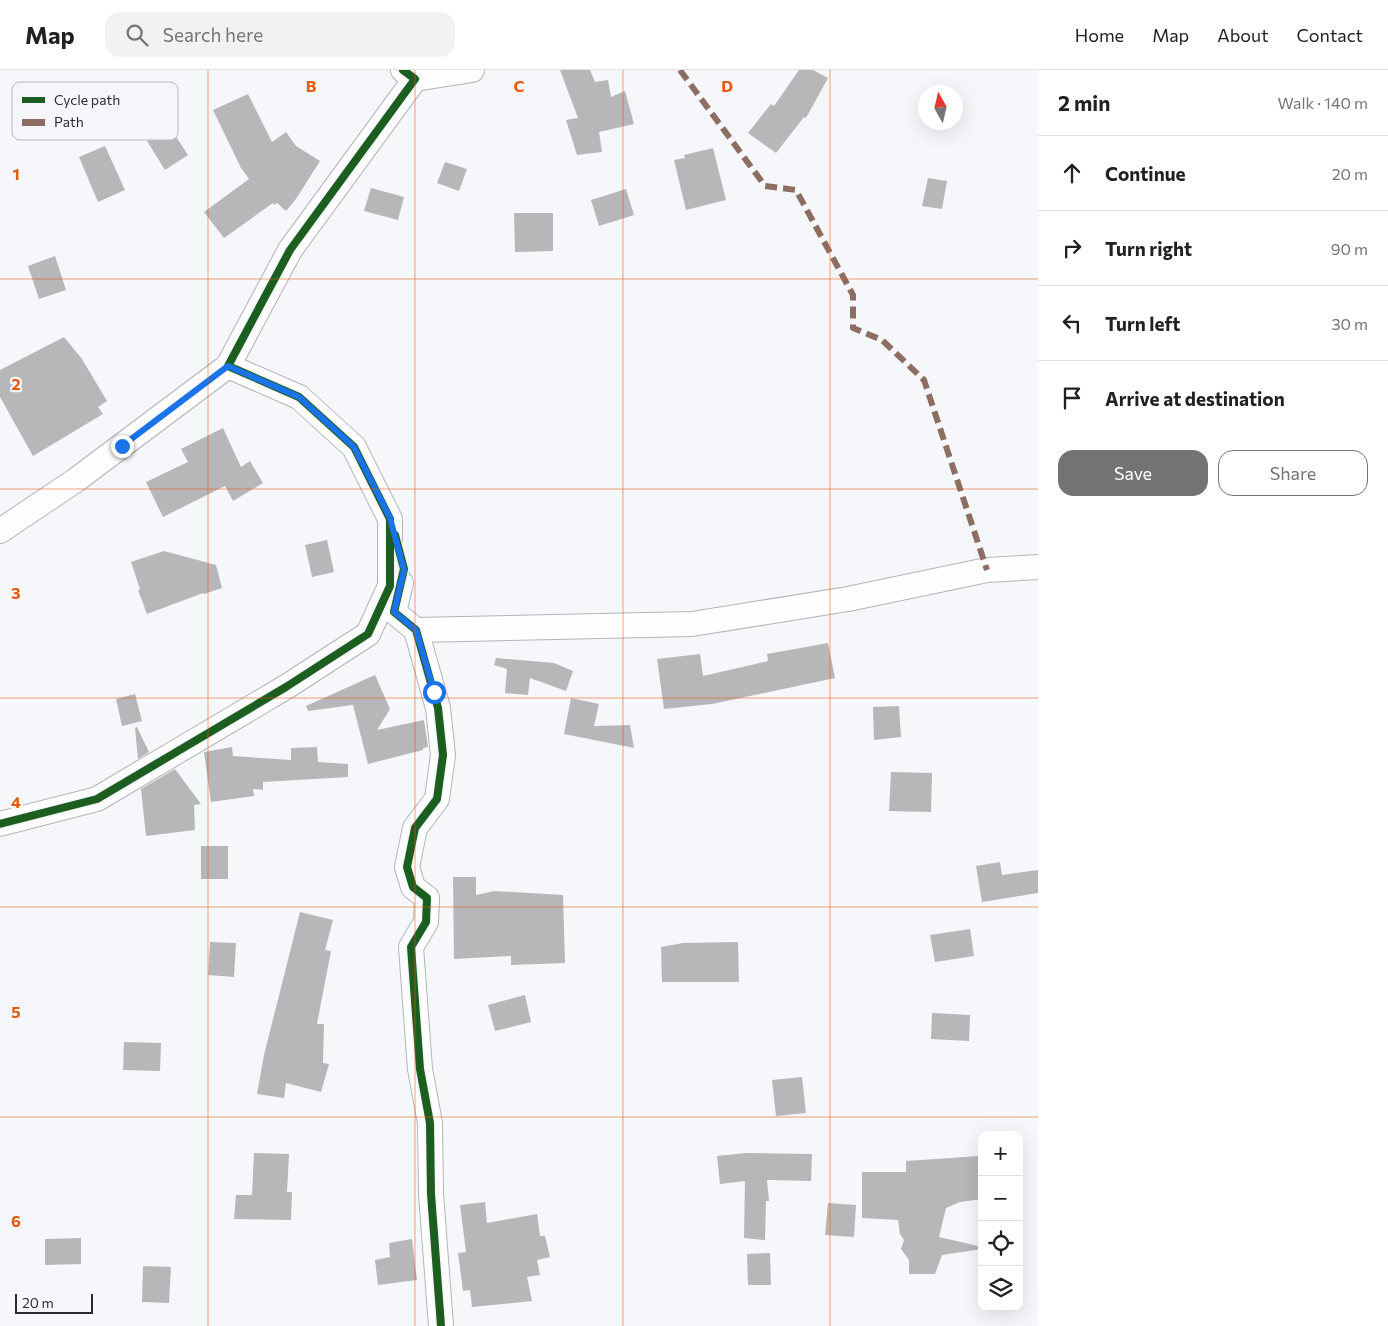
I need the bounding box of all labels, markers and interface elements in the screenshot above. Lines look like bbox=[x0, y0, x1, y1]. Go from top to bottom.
search box bbox=[105, 12, 455, 57]
text: Map bbox=[25, 20, 75, 49]
icon: search bbox=[123, 21, 151, 49]
text: Search here bbox=[163, 23, 263, 46]
text: Home bbox=[1075, 24, 1124, 46]
text: Map bbox=[1152, 24, 1189, 46]
text: About bbox=[1217, 24, 1269, 46]
text: Contact bbox=[1297, 24, 1363, 46]
text: B bbox=[306, 76, 317, 95]
text: C bbox=[514, 76, 525, 95]
text: D bbox=[721, 76, 733, 95]
legend bbox=[12, 82, 178, 140]
north arrow bbox=[918, 85, 963, 130]
text: 2 min bbox=[1058, 90, 1110, 115]
text: Cycle path bbox=[54, 91, 120, 108]
text: Walk · 140 m bbox=[1278, 93, 1368, 112]
text: Path bbox=[54, 113, 84, 130]
icon: ahead bbox=[1058, 159, 1086, 187]
text: Continue bbox=[1105, 162, 1185, 185]
text: 1 bbox=[12, 164, 20, 183]
text: 20 m bbox=[1332, 164, 1368, 183]
icon: right bbox=[1058, 234, 1086, 262]
text: Turn right bbox=[1105, 237, 1192, 260]
text: 90 m bbox=[1331, 239, 1368, 258]
icon: left bbox=[1058, 309, 1086, 337]
text: Turn left bbox=[1105, 312, 1180, 335]
text: 30 m bbox=[1331, 314, 1368, 333]
text: 2 bbox=[11, 374, 21, 393]
icon: arrive bbox=[1058, 384, 1086, 412]
text: Arrive at destination bbox=[1105, 387, 1285, 410]
route end bbox=[111, 435, 134, 458]
button: Save bbox=[1058, 450, 1208, 496]
button: Share bbox=[1218, 450, 1368, 496]
text: 3 bbox=[11, 583, 21, 602]
route start bbox=[423, 681, 446, 704]
text: 4 bbox=[11, 792, 21, 811]
text: 5 bbox=[11, 1002, 21, 1021]
map controls bbox=[978, 1131, 1023, 1311]
button: + bbox=[978, 1131, 1023, 1176]
button: − bbox=[978, 1176, 1023, 1221]
text: 6 bbox=[11, 1211, 21, 1230]
button: locate bbox=[978, 1221, 1023, 1266]
button: layers bbox=[978, 1266, 1023, 1311]
scale bar bbox=[15, 1291, 92, 1314]
text: 20 m bbox=[22, 1294, 54, 1311]

